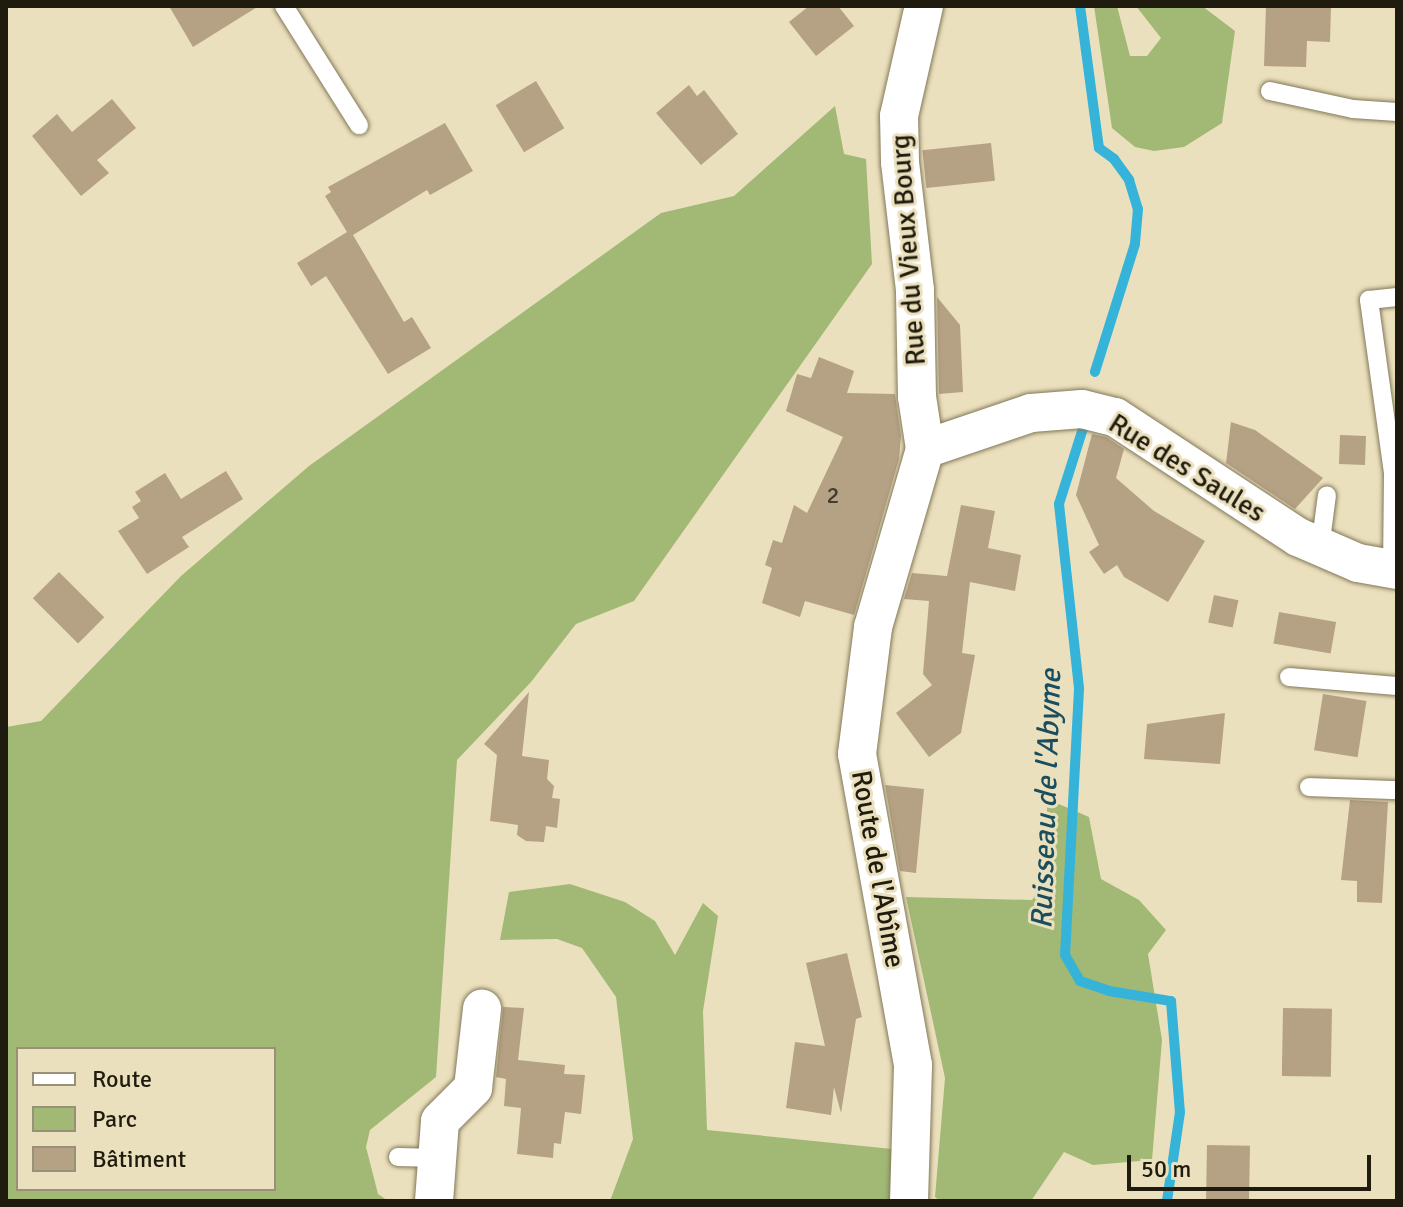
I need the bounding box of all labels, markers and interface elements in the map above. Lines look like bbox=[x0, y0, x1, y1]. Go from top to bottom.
street label: Rue du Vieux Bourg bbox=[883, 133, 933, 367]
street label: Rue des Saules bbox=[1103, 407, 1271, 529]
house number: 2 bbox=[827, 482, 839, 510]
water label: Ruisseau de l'Abyme bbox=[1024, 668, 1070, 930]
street label: Route de l'Abîme bbox=[844, 768, 912, 970]
legend bbox=[16, 1047, 276, 1191]
text: Route bbox=[92, 1064, 152, 1094]
text: Parc bbox=[92, 1104, 137, 1134]
scale bar bbox=[1131, 1139, 1375, 1189]
text: Bâtiment bbox=[92, 1144, 186, 1174]
text: 50 m bbox=[1141, 1154, 1191, 1184]

